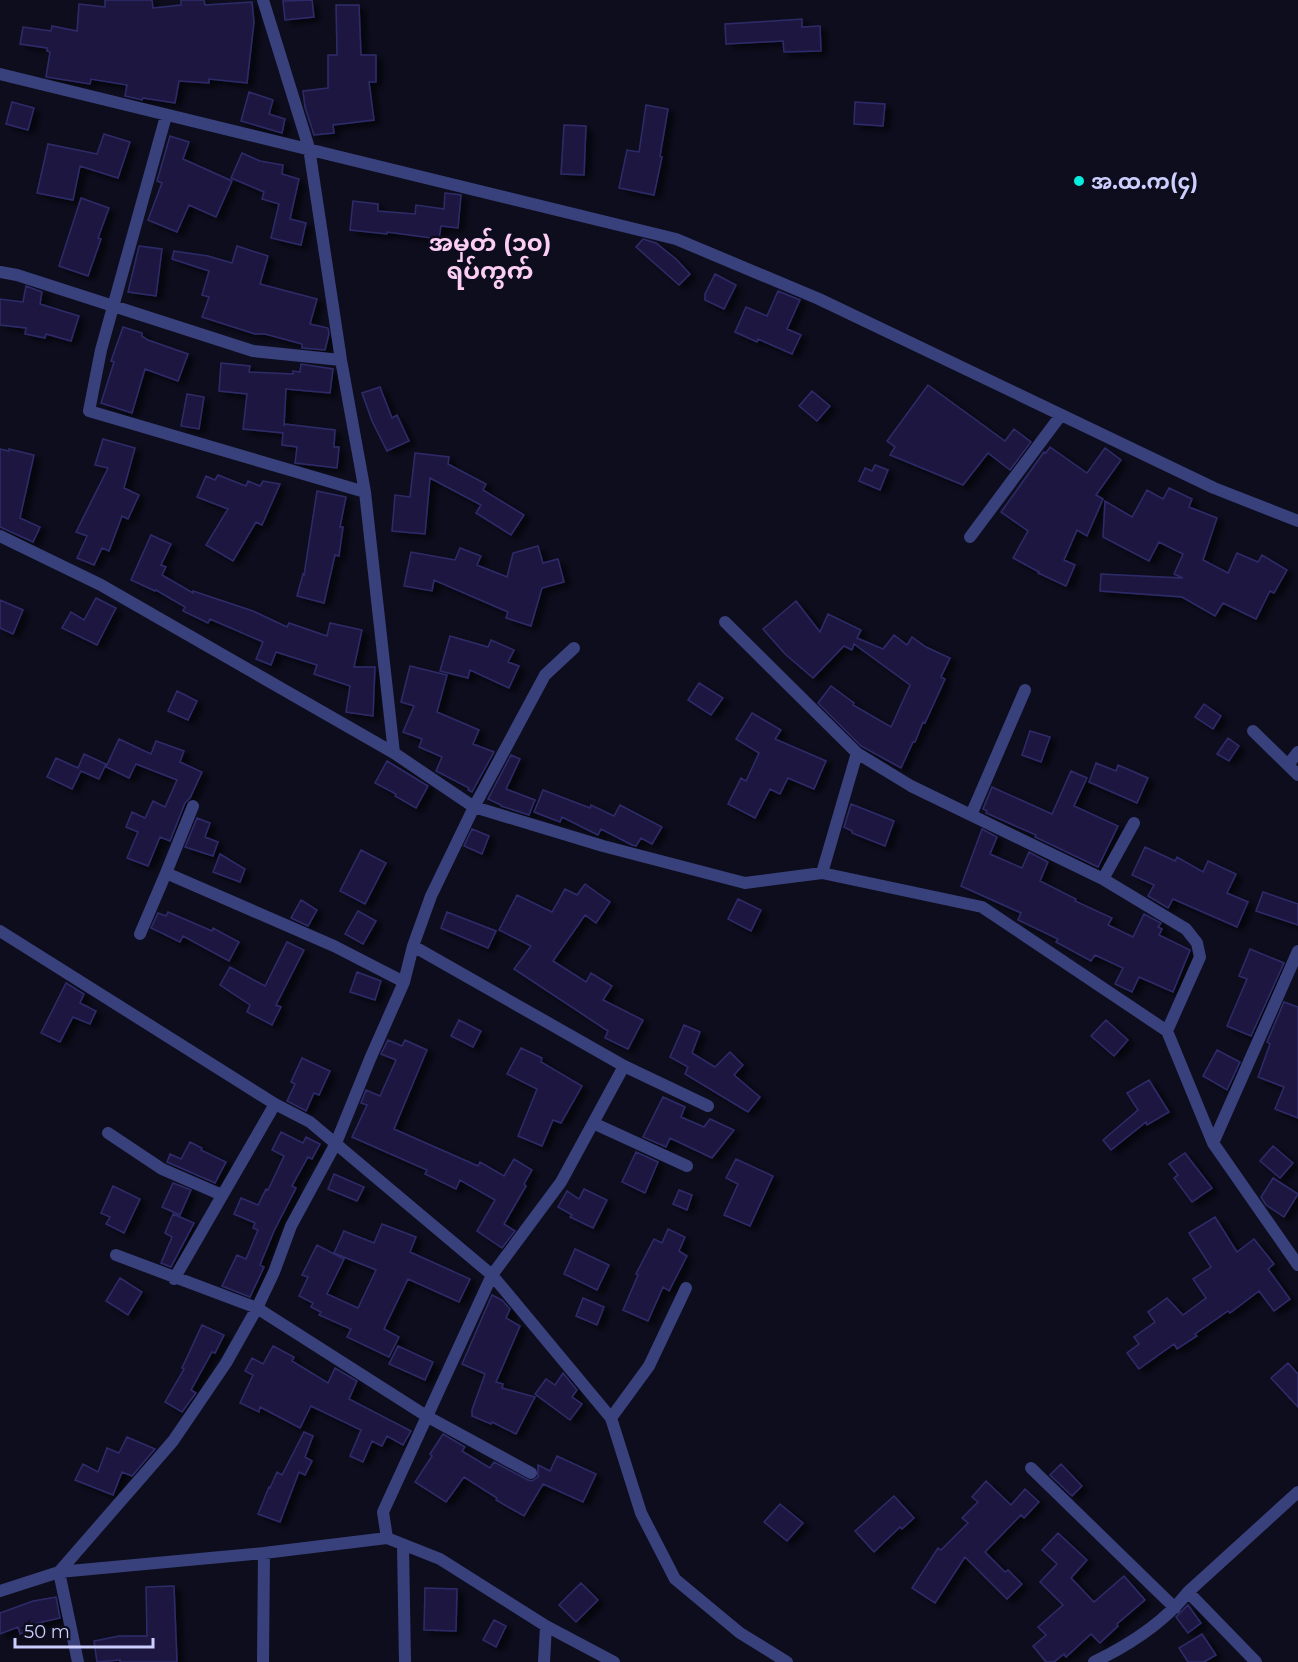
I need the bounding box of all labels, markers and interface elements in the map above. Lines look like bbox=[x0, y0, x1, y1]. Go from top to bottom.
place label: အ.ထ.က(၄) bbox=[1091, 169, 1198, 199]
marker: အ.ထ.က(၄) bbox=[1072, 174, 1086, 188]
district label: အမှတ် (၁၀) ရပ်ကွက် bbox=[429, 227, 551, 290]
scale bar bbox=[15, 1611, 153, 1649]
text: 50 m bbox=[24, 1621, 70, 1643]

